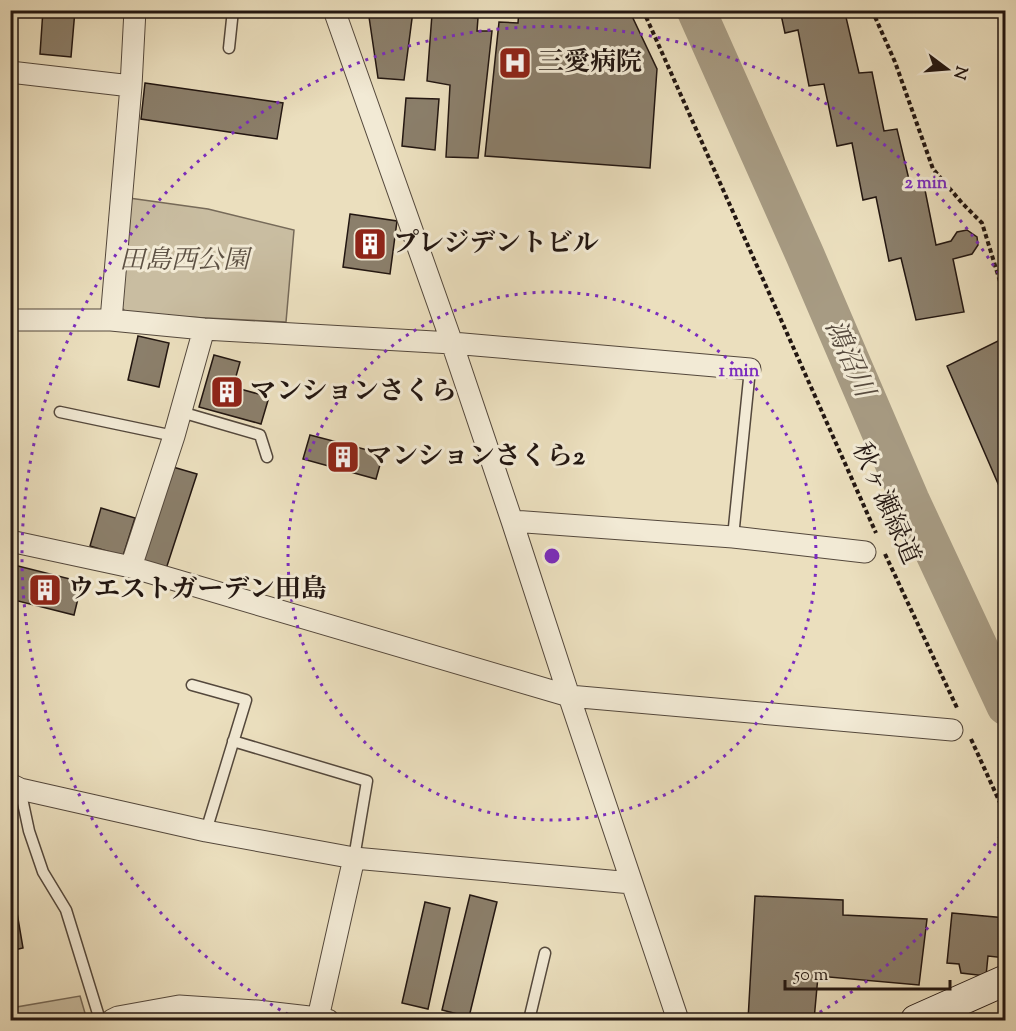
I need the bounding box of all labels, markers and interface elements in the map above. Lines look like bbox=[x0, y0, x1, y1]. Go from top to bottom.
north arrow bbox=[917, 39, 977, 99]
hospital icon: 三愛病院 bbox=[497, 45, 533, 81]
place label: 三愛病院 bbox=[538, 45, 642, 82]
text: N bbox=[946, 63, 972, 82]
text: 2 min bbox=[905, 171, 948, 197]
building icon: プレジデントビル bbox=[352, 226, 388, 262]
place label: プレジデントビル bbox=[393, 226, 599, 263]
park label: 田島西公園 bbox=[119, 243, 253, 280]
water label: 鴻沼川 bbox=[814, 314, 884, 407]
text: 1 min bbox=[719, 359, 760, 385]
building icon: マンションさくら bbox=[209, 374, 245, 410]
place label: マンションさくら bbox=[250, 374, 457, 411]
street label: 秋ヶ瀬緑道 bbox=[842, 437, 928, 571]
building icon: マンションさくら2 bbox=[325, 439, 361, 475]
place label: マンションさくら2 bbox=[366, 439, 586, 476]
centre of rings bbox=[542, 546, 562, 566]
building icon: ウエストガーデン田島 bbox=[27, 572, 63, 608]
place label: ウエストガーデン田島 bbox=[68, 572, 327, 609]
scale bar bbox=[785, 953, 950, 991]
text: 50 m bbox=[793, 963, 829, 989]

